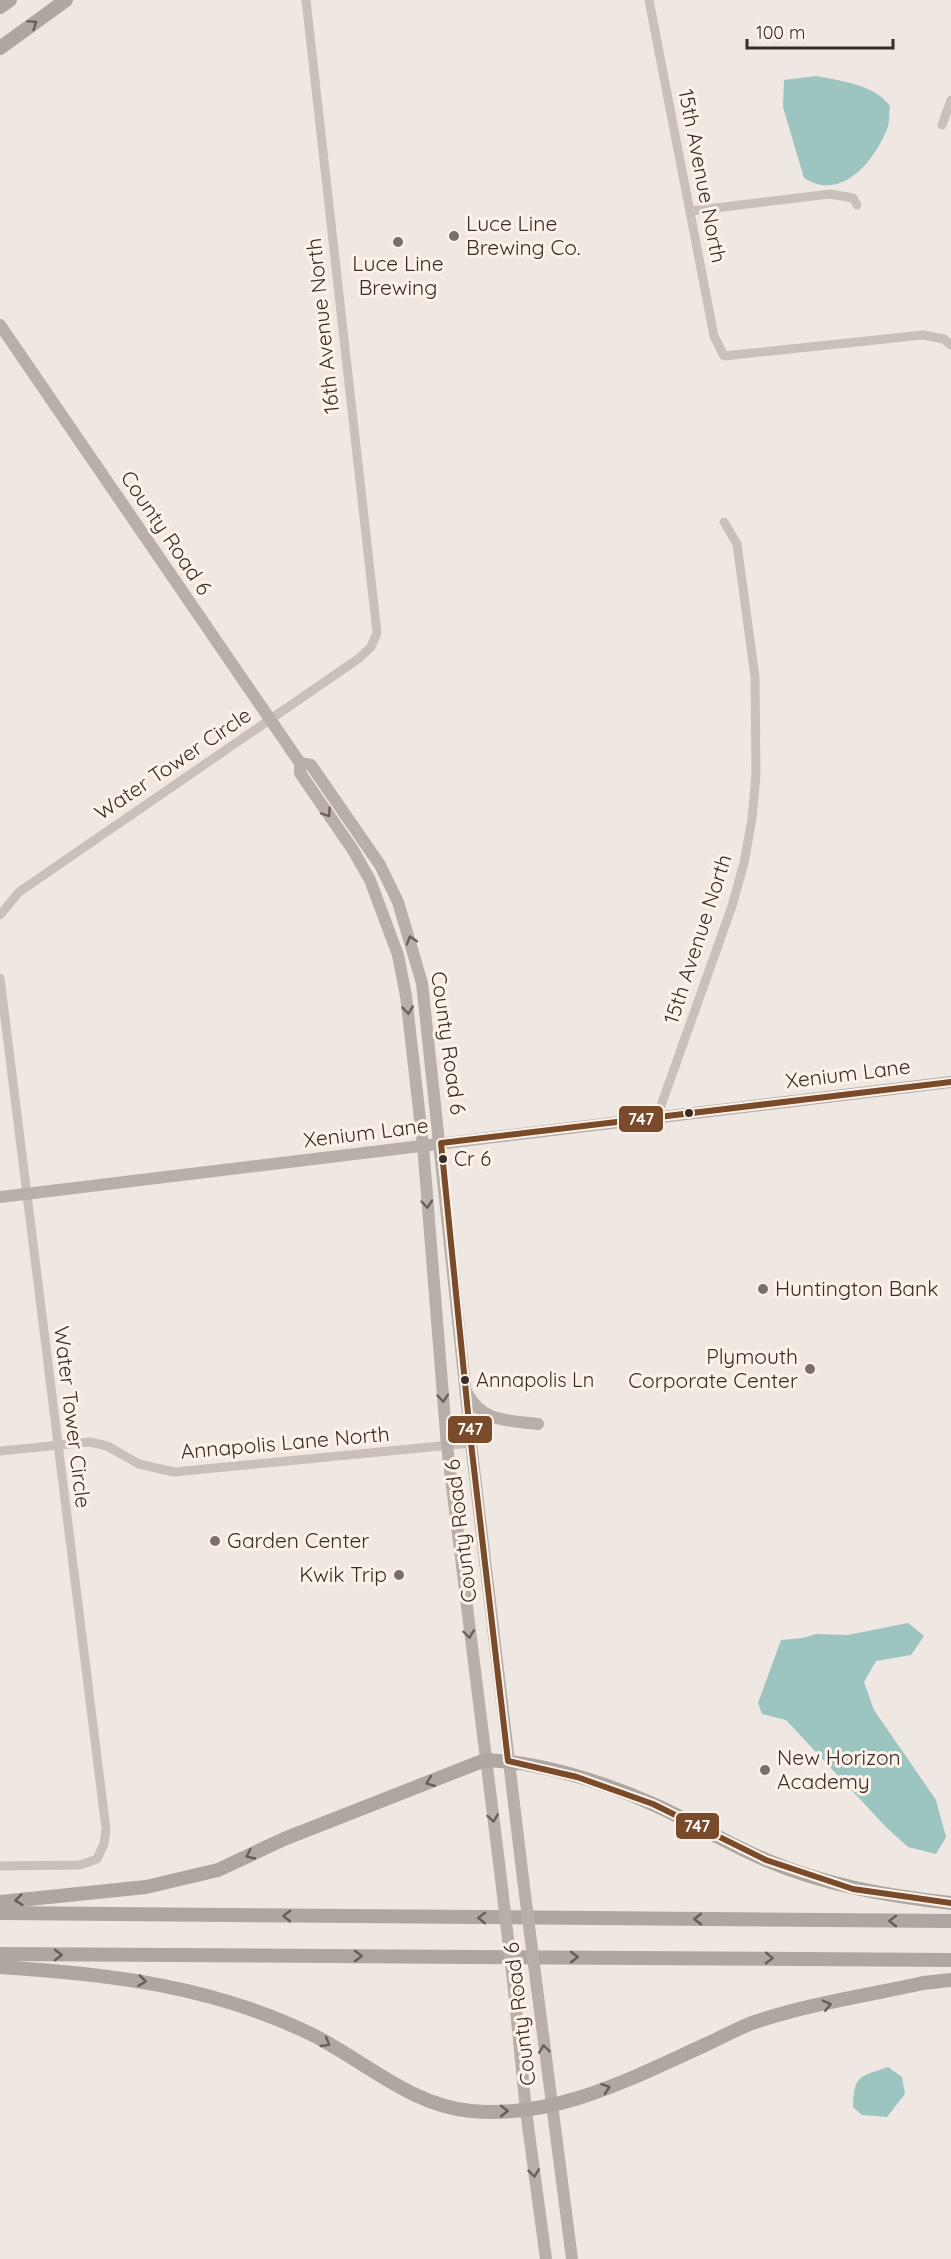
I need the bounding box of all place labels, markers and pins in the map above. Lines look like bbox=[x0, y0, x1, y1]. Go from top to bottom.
place label: Luce Line Brewing Co. bbox=[466, 210, 581, 260]
marker: Luce Line Brewing Co. bbox=[447, 229, 461, 243]
marker: Luce Line Brewing bbox=[391, 235, 405, 249]
place label: Luce Line Brewing bbox=[352, 250, 444, 300]
unlabelled marker bbox=[683, 1107, 695, 1119]
place label: Cr 6 bbox=[454, 1146, 491, 1171]
marker: Cr 6 bbox=[437, 1153, 449, 1165]
place label: Huntington Bank bbox=[775, 1275, 938, 1301]
marker: Huntington Bank bbox=[756, 1282, 770, 1296]
place label: Plymouth Corporate Center bbox=[628, 1343, 798, 1393]
marker: Plymouth Corporate Center bbox=[803, 1362, 817, 1376]
place label: Annapolis Ln bbox=[476, 1367, 594, 1392]
marker: Annapolis Ln bbox=[459, 1374, 471, 1386]
place label: Garden Center bbox=[227, 1527, 369, 1553]
marker: Garden Center bbox=[208, 1534, 222, 1548]
place label: Kwik Trip bbox=[299, 1561, 387, 1587]
marker: Kwik Trip bbox=[392, 1568, 406, 1582]
place label: New Horizon Academy bbox=[777, 1744, 901, 1794]
marker: New Horizon Academy bbox=[758, 1763, 772, 1777]

